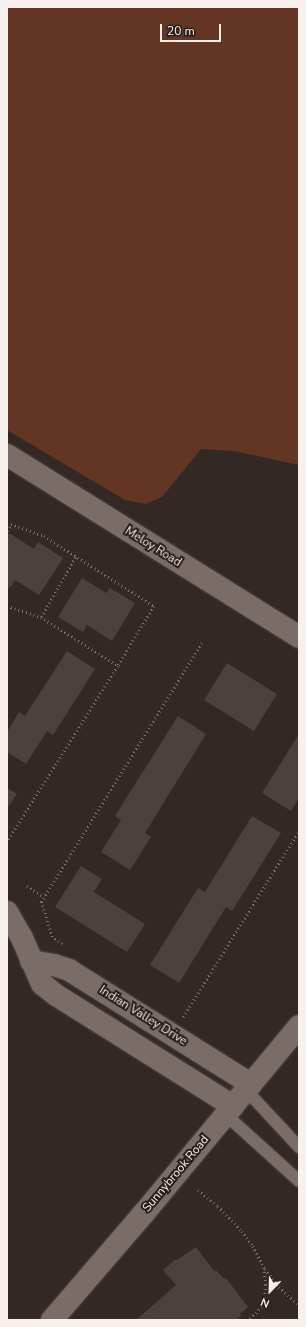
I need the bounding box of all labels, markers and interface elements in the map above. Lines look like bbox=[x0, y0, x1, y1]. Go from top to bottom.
scale bar bbox=[162, 16, 223, 42]
text: 20 m bbox=[167, 23, 195, 39]
street label: Meloy Road bbox=[122, 524, 184, 570]
street label: Indian Valley Drive bbox=[96, 983, 190, 1049]
street label: Sunnybrook Road bbox=[140, 1133, 212, 1215]
north arrow bbox=[250, 1271, 290, 1311]
text: N bbox=[258, 1294, 272, 1311]

